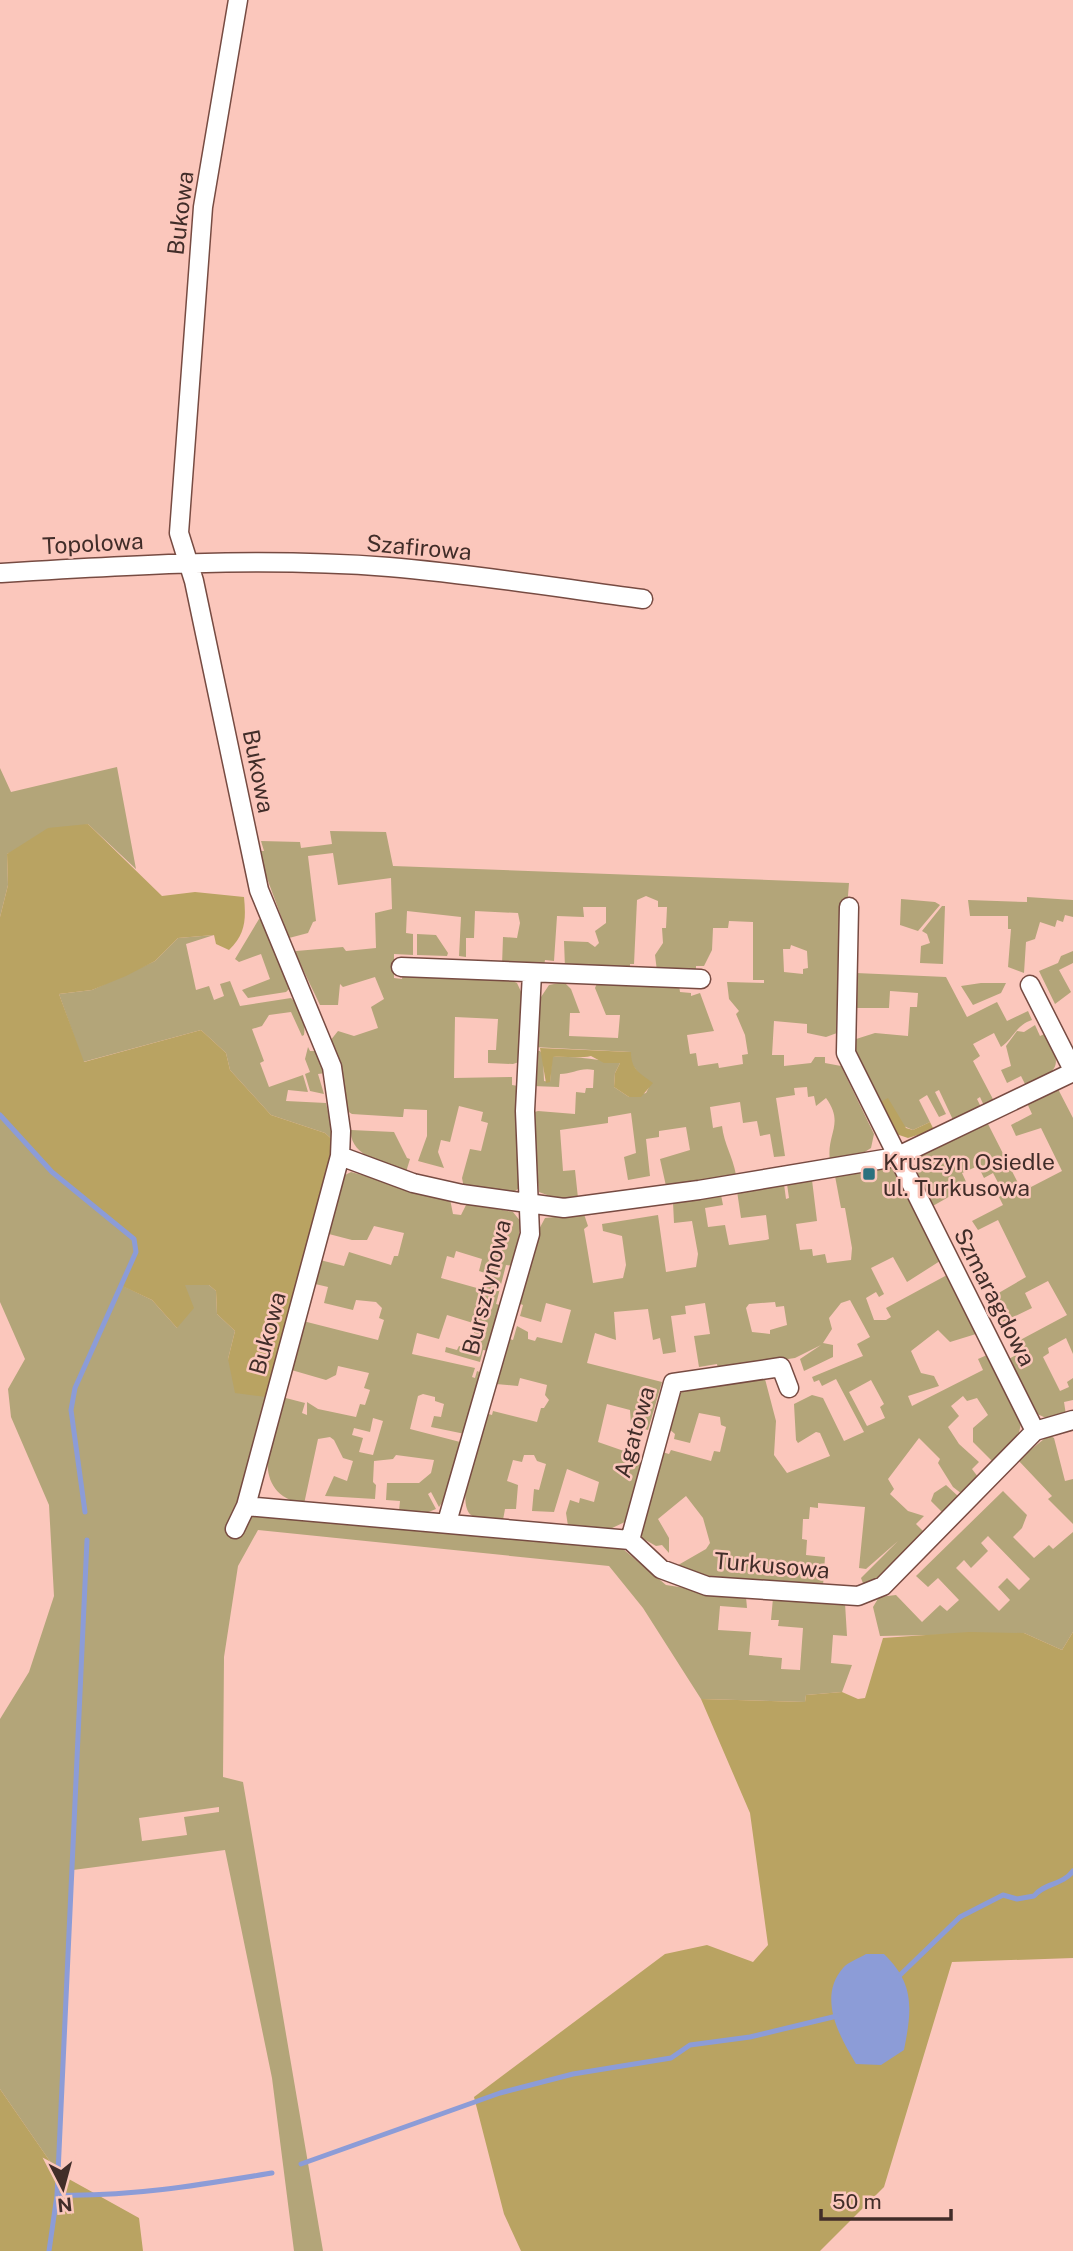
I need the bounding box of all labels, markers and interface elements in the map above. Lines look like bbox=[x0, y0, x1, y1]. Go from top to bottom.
street label: Bukowa bbox=[161, 169, 199, 257]
street label: Topolowa bbox=[42, 527, 144, 559]
street label: Szafirowa bbox=[365, 529, 473, 565]
street label: Bukowa bbox=[238, 727, 280, 815]
place label: Kruszyn Osiedle ul. Turkusowa bbox=[883, 1148, 1055, 1201]
marker: Kruszyn Osiedle ul. Turkusowa bbox=[861, 1166, 877, 1182]
street label: Bursztynowa bbox=[456, 1217, 516, 1357]
street label: Szmaragdowa bbox=[949, 1224, 1041, 1370]
street label: Bukowa bbox=[243, 1289, 291, 1377]
street label: Agatowa bbox=[608, 1383, 660, 1481]
street label: Turkusowa bbox=[713, 1547, 831, 1583]
north arrow bbox=[28, 2153, 98, 2223]
scale bar bbox=[821, 2178, 950, 2222]
text: 50 m bbox=[832, 2189, 882, 2214]
text: N bbox=[56, 2193, 73, 2217]

